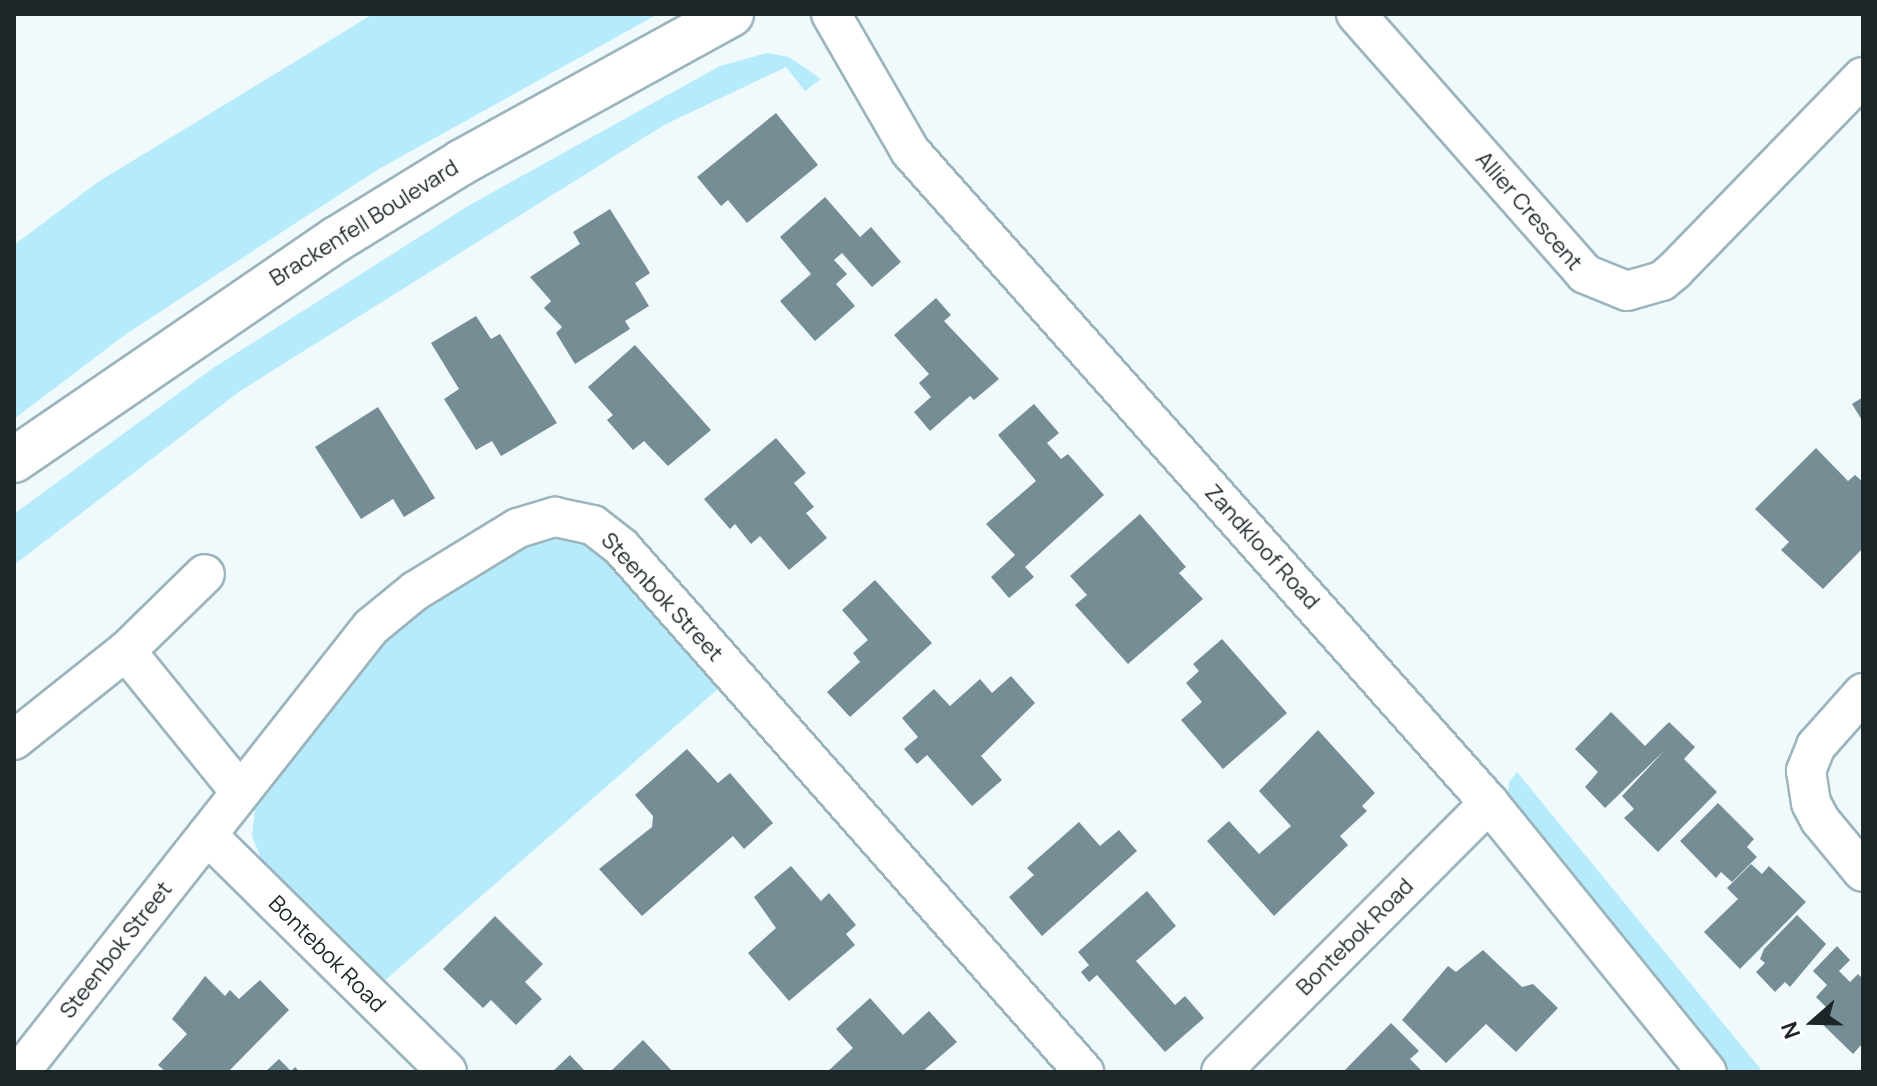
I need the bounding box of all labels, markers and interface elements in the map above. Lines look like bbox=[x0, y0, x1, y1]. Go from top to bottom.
street label: Allier Crescent bbox=[1470, 146, 1588, 276]
street label: Brackenfell Boulevard bbox=[265, 154, 463, 292]
street label: Zandkloof Road bbox=[1199, 479, 1325, 615]
street label: Steenbok Street bbox=[596, 527, 728, 667]
street label: Bontebok Road bbox=[1291, 873, 1419, 1001]
street label: Steenbok Street bbox=[54, 876, 178, 1024]
street label: Bontebok Road bbox=[263, 890, 391, 1018]
north arrow bbox=[1773, 982, 1853, 1062]
text: N bbox=[1774, 1018, 1807, 1043]

